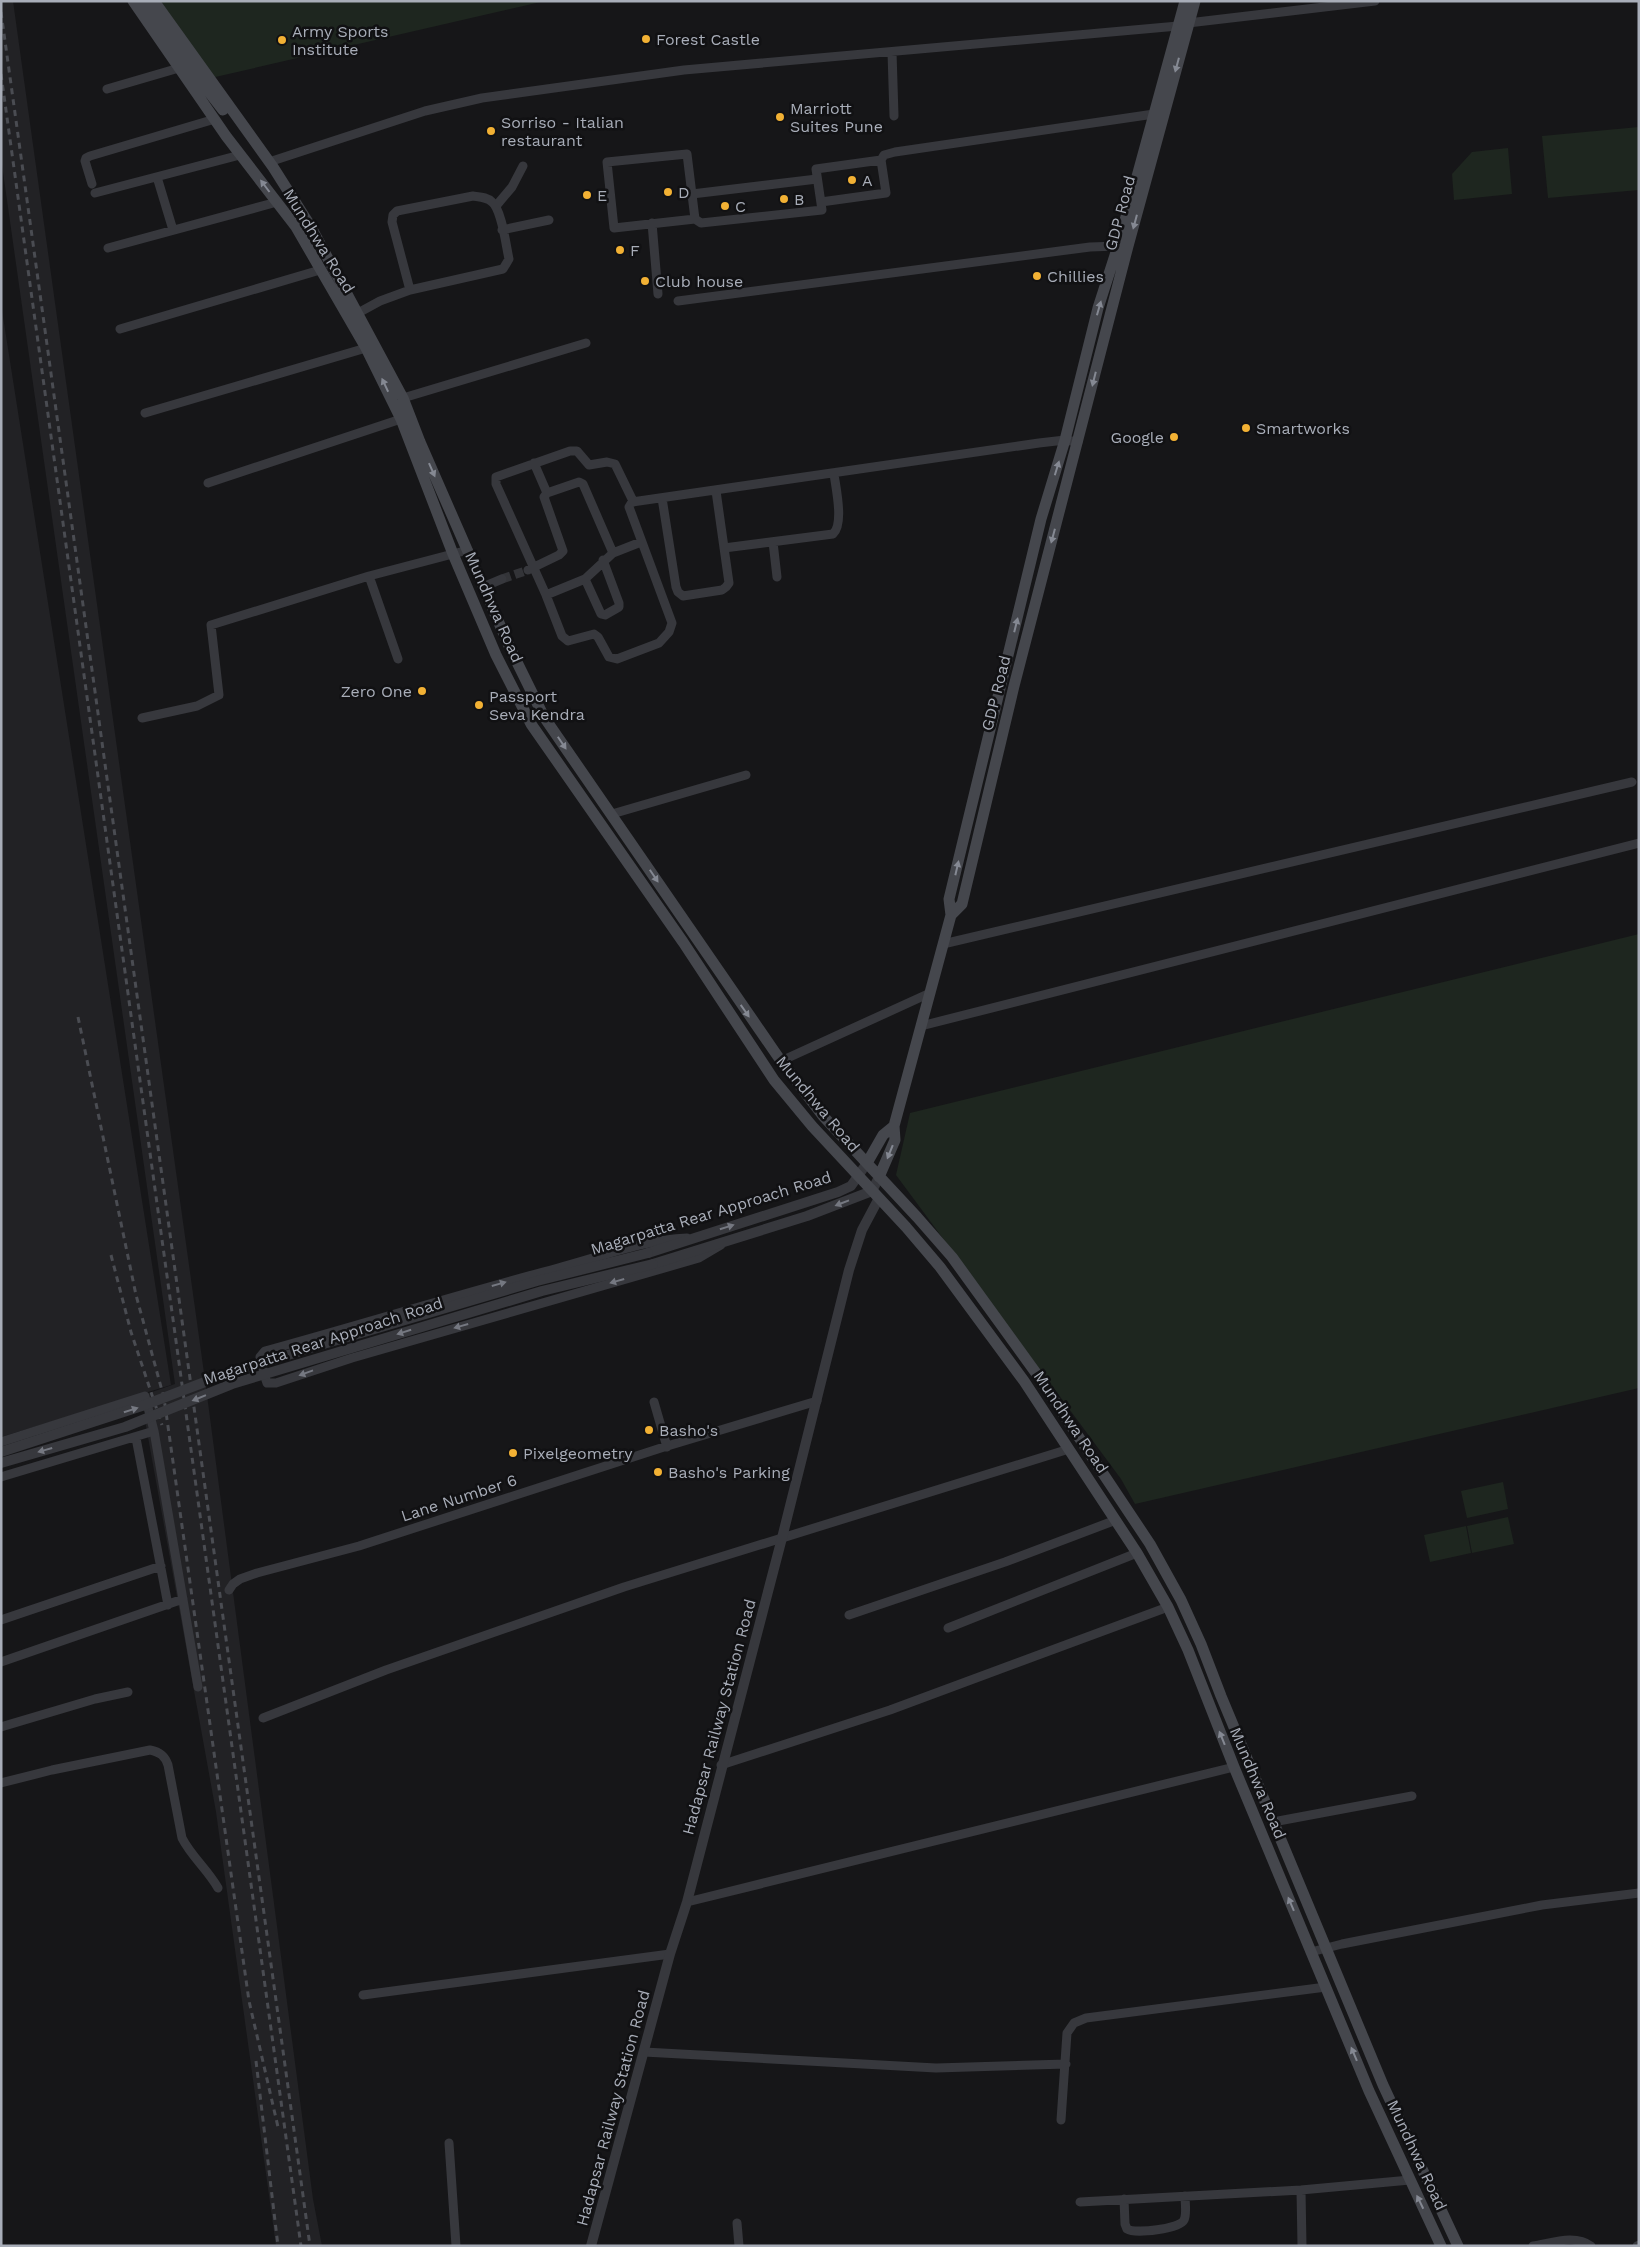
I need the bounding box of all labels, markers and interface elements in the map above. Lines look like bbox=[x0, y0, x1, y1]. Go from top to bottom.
place label: Army Sports Institute bbox=[292, 22, 388, 59]
place label: Forest Castle bbox=[656, 30, 760, 49]
marker: Forest Castle bbox=[640, 33, 652, 45]
marker: Army Sports Institute bbox=[276, 34, 288, 46]
one-way arrow bbox=[1172, 57, 1180, 72]
place label: Marriott Suites Pune bbox=[790, 99, 883, 136]
marker: Marriott Suites Pune bbox=[774, 111, 786, 123]
place label: Sorriso - Italian restaurant bbox=[501, 113, 624, 150]
marker: Sorriso - Italian restaurant bbox=[485, 125, 497, 137]
place label: A bbox=[862, 171, 873, 190]
street label: GDP Road bbox=[1101, 173, 1139, 253]
marker: A bbox=[846, 174, 858, 186]
one-way arrow bbox=[260, 180, 271, 193]
place label: D bbox=[678, 183, 690, 202]
street label: Mundhwa Road bbox=[279, 185, 359, 297]
place label: E bbox=[597, 186, 607, 205]
marker: D bbox=[662, 186, 674, 198]
marker: E bbox=[581, 189, 593, 201]
place label: B bbox=[794, 190, 804, 209]
marker: B bbox=[778, 193, 790, 205]
place label: C bbox=[735, 197, 746, 216]
marker: C bbox=[719, 200, 731, 212]
one-way arrow bbox=[1130, 214, 1138, 229]
place label: F bbox=[630, 241, 640, 260]
marker: F bbox=[614, 244, 626, 256]
place label: Chillies bbox=[1047, 267, 1104, 286]
marker: Chillies bbox=[1031, 270, 1043, 282]
place label: Club house bbox=[655, 272, 743, 291]
marker: Club house bbox=[639, 275, 651, 287]
one-way arrow bbox=[1095, 301, 1103, 316]
one-way arrow bbox=[1090, 372, 1098, 387]
one-way arrow bbox=[381, 378, 389, 393]
place label: Smartworks bbox=[1256, 419, 1350, 438]
marker: Smartworks bbox=[1240, 422, 1252, 434]
place label: Google bbox=[1111, 428, 1164, 447]
marker: Google bbox=[1168, 431, 1180, 443]
one-way arrow bbox=[1053, 460, 1061, 475]
one-way arrow bbox=[429, 463, 437, 477]
one-way arrow bbox=[1049, 529, 1057, 544]
street label: Mundhwa Road bbox=[461, 549, 527, 665]
one-way arrow bbox=[1012, 617, 1020, 632]
street label: GDP Road bbox=[977, 653, 1015, 733]
place label: Zero One bbox=[341, 682, 412, 701]
marker: Zero One bbox=[416, 685, 428, 697]
place label: Passport Seva Kendra bbox=[489, 687, 585, 724]
marker: Passport Seva Kendra bbox=[473, 699, 485, 711]
one-way arrow bbox=[557, 736, 566, 749]
one-way arrow bbox=[953, 860, 961, 875]
one-way arrow bbox=[649, 869, 659, 883]
one-way arrow bbox=[740, 1004, 750, 1017]
street label: Mundhwa Road bbox=[772, 1052, 864, 1156]
one-way arrow bbox=[885, 1145, 893, 1159]
street label: Magarpatta Rear Approach Road bbox=[588, 1167, 834, 1259]
one-way arrow bbox=[835, 1199, 849, 1207]
one-way arrow bbox=[720, 1223, 735, 1230]
one-way arrow bbox=[610, 1278, 625, 1286]
one-way arrow bbox=[492, 1279, 507, 1287]
street label: Magarpatta Rear Approach Road bbox=[201, 1293, 445, 1389]
one-way arrow bbox=[454, 1323, 469, 1331]
one-way arrow bbox=[396, 1329, 411, 1337]
street label: Mundhwa Road bbox=[1030, 1367, 1112, 1477]
one-way arrow bbox=[298, 1370, 313, 1377]
one-way arrow bbox=[192, 1394, 206, 1402]
one-way arrow bbox=[124, 1406, 139, 1414]
place label: Basho's bbox=[659, 1421, 718, 1440]
marker: Basho's bbox=[643, 1424, 655, 1436]
place label: Pixelgeometry bbox=[523, 1444, 633, 1463]
one-way arrow bbox=[38, 1447, 53, 1455]
marker: Pixelgeometry bbox=[507, 1447, 519, 1459]
place label: Basho's Parking bbox=[668, 1463, 790, 1482]
marker: Basho's Parking bbox=[652, 1466, 664, 1478]
street label: Lane Number 6 bbox=[399, 1470, 519, 1526]
street label: Hadapsar Railway Station Road bbox=[678, 1597, 760, 1837]
street label: Mundhwa Road bbox=[1226, 1724, 1290, 1842]
one-way arrow bbox=[1218, 1730, 1225, 1745]
one-way arrow bbox=[1287, 1896, 1295, 1911]
street label: Hadapsar Railway Station Road bbox=[572, 1988, 654, 2228]
one-way arrow bbox=[1349, 2047, 1357, 2061]
street label: Mundhwa Road bbox=[1383, 2097, 1451, 2213]
one-way arrow bbox=[1416, 2195, 1424, 2209]

